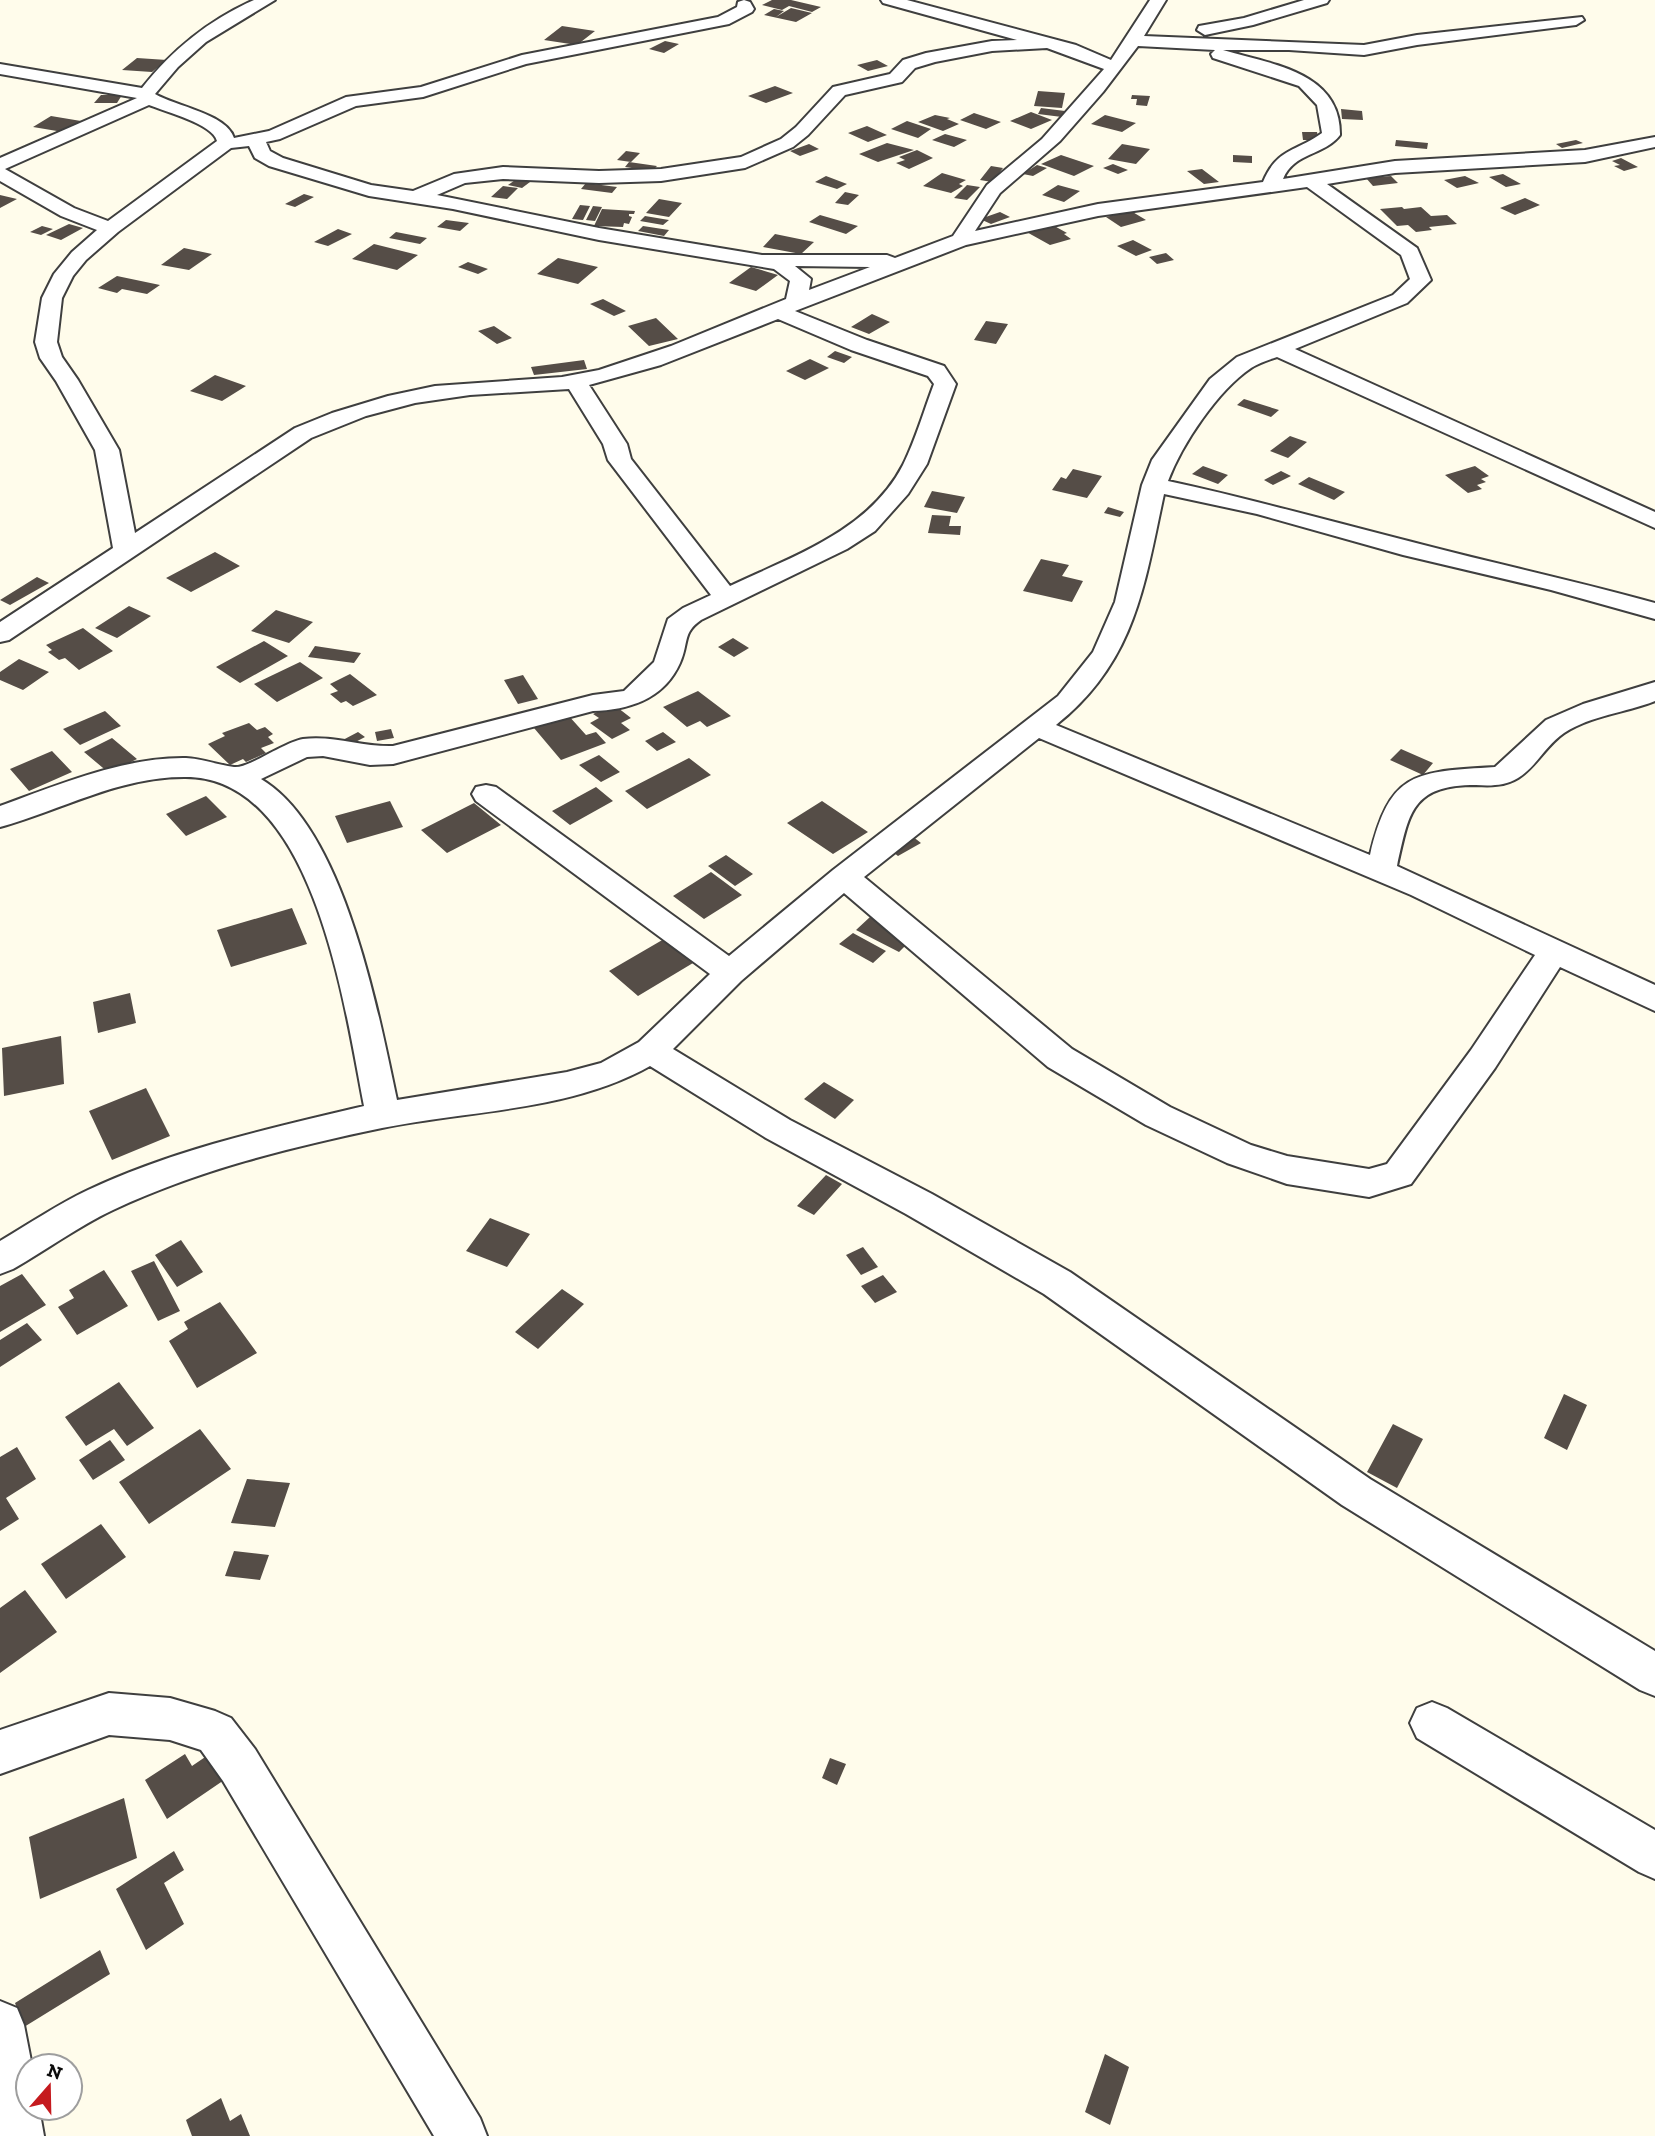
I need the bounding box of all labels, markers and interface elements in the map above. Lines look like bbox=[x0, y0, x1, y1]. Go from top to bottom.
north arrow bbox=[14, 2052, 84, 2122]
text: N bbox=[44, 2058, 65, 2085]

